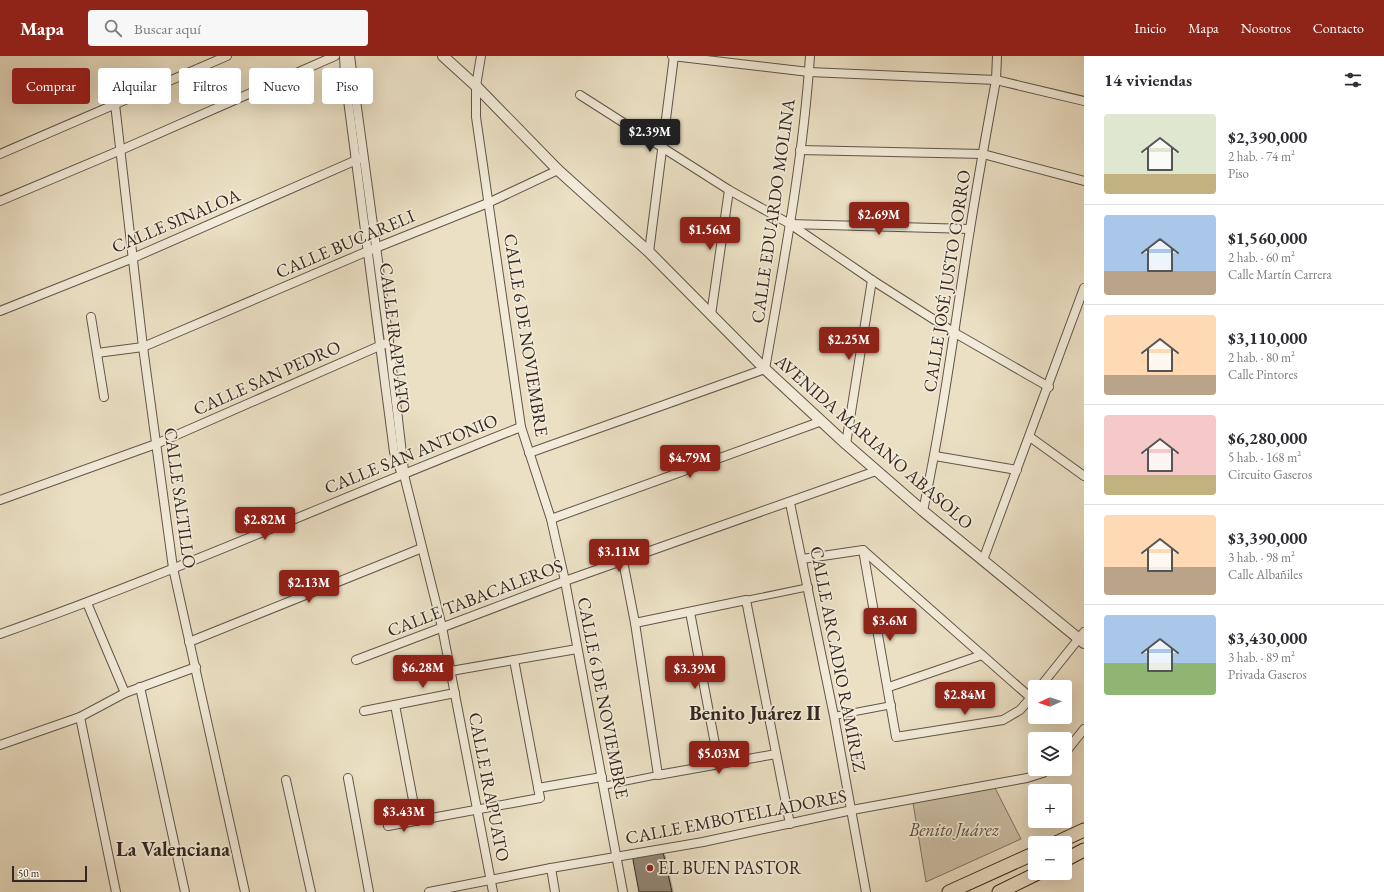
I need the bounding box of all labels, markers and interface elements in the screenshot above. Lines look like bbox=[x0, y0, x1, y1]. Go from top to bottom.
search box bbox=[88, 10, 368, 46]
text: Mapa bbox=[20, 16, 64, 41]
icon: search bbox=[102, 17, 124, 39]
text: Buscar aquí bbox=[134, 19, 201, 38]
text: Inicio bbox=[1135, 19, 1166, 37]
text: Mapa bbox=[1188, 19, 1219, 37]
text: Nosotros bbox=[1241, 19, 1291, 37]
text: Contacto bbox=[1313, 19, 1364, 37]
chip: Comprar bbox=[12, 68, 90, 104]
chip: Alquilar bbox=[98, 68, 171, 104]
chip: Filtros bbox=[179, 68, 241, 104]
chip: Nuevo bbox=[249, 68, 314, 104]
chip: Piso bbox=[322, 68, 373, 104]
text: 14 viviendas bbox=[1104, 69, 1192, 91]
icon: filters bbox=[1342, 69, 1364, 91]
street label: CALLE EDUARDO MOLINA bbox=[745, 97, 800, 325]
pin: $2.39M bbox=[617, 119, 683, 153]
text: $2.39M bbox=[629, 123, 671, 140]
text: $2,390,000 bbox=[1228, 126, 1307, 148]
icon: home bbox=[1136, 130, 1184, 178]
text: 2 hab. · 74 m² bbox=[1228, 148, 1295, 165]
text: Piso bbox=[1228, 165, 1249, 182]
street label: CALLE JOSÉ JUSTO CORRO bbox=[918, 168, 975, 394]
street label: CALLE SINALOA bbox=[108, 183, 244, 258]
pin: $2.69M bbox=[846, 202, 912, 236]
street label: CALLE BUCARELI bbox=[272, 204, 418, 283]
text: $2.69M bbox=[858, 206, 900, 223]
pin: $1.56M bbox=[677, 217, 743, 251]
text: $1.56M bbox=[689, 221, 731, 238]
text: $1,560,000 bbox=[1228, 227, 1307, 249]
icon: home bbox=[1136, 231, 1184, 279]
street label: CALLE 6 DE NOVIEMBRE bbox=[499, 232, 554, 438]
text: 2 hab. · 60 m² bbox=[1228, 249, 1295, 266]
street label: CALLE IRAPUATO bbox=[375, 261, 416, 415]
text: Calle Martín Carrera bbox=[1228, 266, 1332, 283]
pin: $2.25M bbox=[816, 327, 882, 361]
text: $3,110,000 bbox=[1228, 327, 1307, 349]
text: $2.25M bbox=[828, 331, 870, 348]
icon: home bbox=[1136, 331, 1184, 379]
street label: CALLE SAN PEDRO bbox=[190, 335, 344, 420]
street label: AVENIDA MARIANO ABASOLO bbox=[770, 349, 978, 534]
text: 2 hab. · 80 m² bbox=[1228, 349, 1295, 366]
text: Calle Pintores bbox=[1228, 366, 1298, 383]
street label: CALLE SAN ANTONIO bbox=[321, 408, 501, 499]
street label: CALLE SALTILLO bbox=[159, 426, 202, 570]
text: $6,280,000 bbox=[1228, 427, 1307, 449]
icon: home bbox=[1136, 431, 1184, 479]
pin: $4.79M bbox=[657, 445, 723, 479]
text: $4.79M bbox=[669, 449, 711, 466]
text: 5 hab. · 168 m² bbox=[1228, 449, 1301, 466]
text: Circuito Gaseros bbox=[1228, 466, 1312, 483]
pin: $2.82M bbox=[232, 507, 298, 541]
text: $2.82M bbox=[244, 511, 286, 528]
text: $3,390,000 bbox=[1228, 527, 1307, 549]
icon: home bbox=[1136, 531, 1184, 579]
pin: $3.11M bbox=[586, 539, 652, 573]
text: $3.11M bbox=[598, 543, 640, 560]
street label: CALLE ARCADIO RAMÍREZ bbox=[805, 544, 872, 774]
text: 3 hab. · 98 m² bbox=[1228, 549, 1295, 566]
street label: CALLE TABACALEROS bbox=[384, 553, 566, 642]
text: Calle Albañiles bbox=[1228, 566, 1303, 583]
pin: $2.13M bbox=[276, 570, 342, 604]
text: $2.13M bbox=[288, 574, 330, 591]
street label: CALLE 6 DE NOVIEMBRE bbox=[573, 595, 634, 801]
pin: $3.6M bbox=[862, 608, 918, 642]
text: $3.6M bbox=[873, 612, 907, 629]
text: $3,430,000 bbox=[1228, 627, 1307, 649]
icon: home bbox=[1136, 631, 1184, 679]
text: 3 hab. · 89 m² bbox=[1228, 649, 1295, 666]
pin: $6.28M bbox=[390, 655, 456, 689]
pin: $3.39M bbox=[662, 656, 728, 690]
text: $6.28M bbox=[402, 659, 444, 676]
text: $3.39M bbox=[674, 660, 716, 677]
text: Privada Gaseros bbox=[1228, 666, 1307, 683]
north arrow bbox=[1028, 680, 1072, 724]
map controls bbox=[1028, 680, 1072, 880]
pin: $2.84M bbox=[932, 682, 998, 716]
text: $2.84M bbox=[944, 686, 986, 703]
district label: Benito Juárez II bbox=[689, 700, 821, 726]
street label: CALLE IRAPUATO bbox=[464, 710, 515, 863]
button: layers bbox=[1028, 732, 1072, 776]
pin: $5.03M bbox=[686, 741, 752, 775]
text: $5.03M bbox=[698, 745, 740, 762]
street label: CALLE EMBOTELLADORES bbox=[623, 784, 848, 849]
button: + bbox=[1028, 784, 1072, 828]
pin: $3.43M bbox=[371, 799, 437, 833]
text: $3.43M bbox=[383, 803, 425, 820]
park label: Benito Juárez bbox=[908, 818, 1000, 841]
district label: La Valenciana bbox=[116, 836, 230, 862]
button: − bbox=[1028, 836, 1072, 880]
place label: EL BUEN PASTOR bbox=[658, 856, 802, 879]
marker: EL BUEN PASTOR bbox=[645, 863, 655, 873]
scale bar bbox=[12, 864, 87, 883]
text: 50 m bbox=[18, 866, 39, 880]

